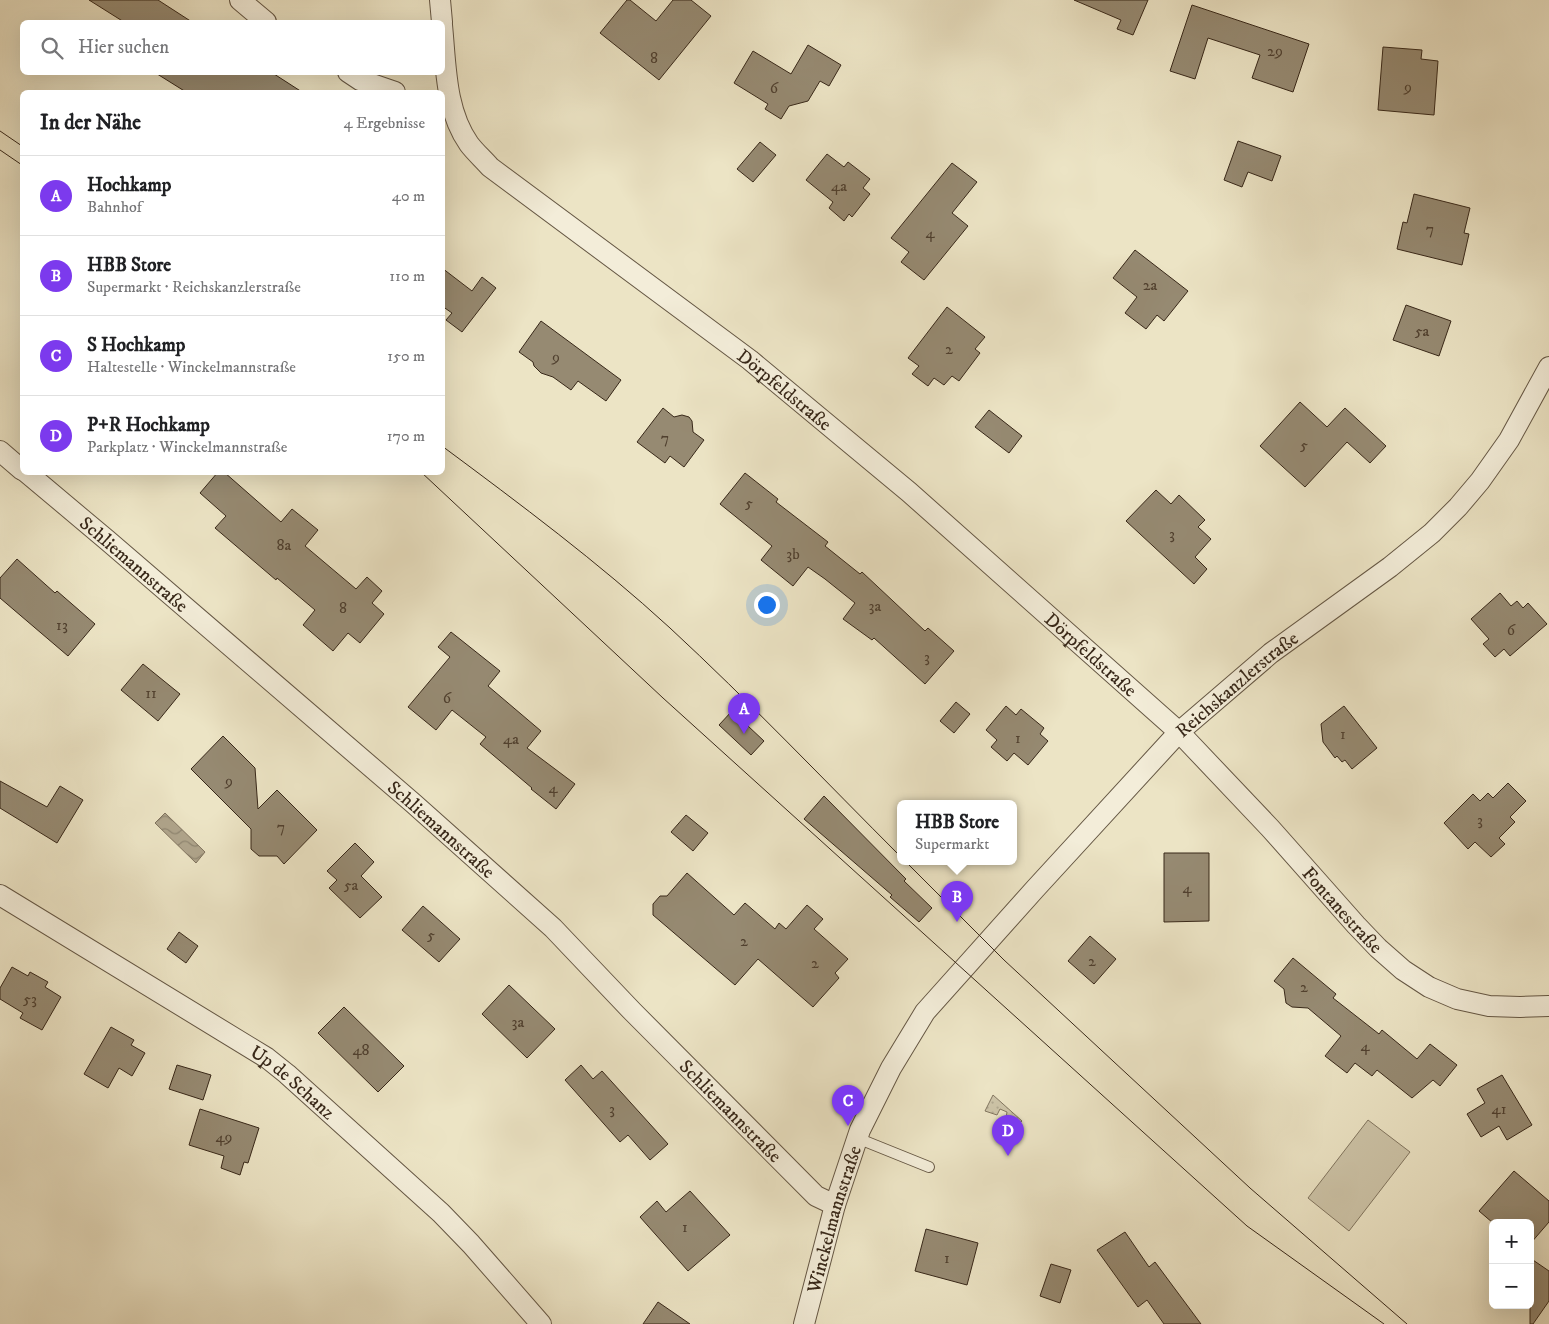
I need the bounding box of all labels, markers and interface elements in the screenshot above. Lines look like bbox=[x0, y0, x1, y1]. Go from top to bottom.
search box bbox=[20, 20, 445, 75]
icon: search bbox=[38, 34, 66, 62]
text: Hier suchen bbox=[78, 36, 169, 59]
house number: 29 bbox=[1267, 41, 1283, 61]
house number: 8 bbox=[650, 48, 658, 68]
house number: 9 bbox=[1403, 77, 1412, 97]
house number: 6 bbox=[770, 78, 779, 98]
text: In der Nähe bbox=[40, 110, 141, 136]
text: 4 Ergebnisse bbox=[343, 113, 425, 133]
text: Hochkamp bbox=[87, 174, 171, 197]
house number: 4a bbox=[831, 176, 847, 196]
text: A bbox=[51, 186, 61, 206]
text: 40 m bbox=[392, 186, 425, 206]
text: Bahnhof bbox=[87, 197, 142, 217]
house number: 7 bbox=[1426, 219, 1434, 239]
house number: 4 bbox=[925, 223, 935, 243]
text: HBB Store bbox=[87, 254, 171, 277]
text: B bbox=[51, 266, 61, 286]
text: 110 m bbox=[389, 266, 425, 286]
house number: 2a bbox=[1143, 275, 1158, 295]
text: Supermarkt · Reichskanzlerstraße bbox=[87, 277, 301, 297]
house number: 5a bbox=[1415, 321, 1430, 341]
text: S Hochkamp bbox=[87, 334, 185, 357]
house number: 2 bbox=[945, 339, 953, 359]
street label: Dörpfeldstraße bbox=[732, 345, 836, 436]
text: C bbox=[51, 346, 61, 366]
text: 150 m bbox=[387, 346, 425, 366]
house number: 9 bbox=[551, 347, 560, 367]
text: Haltestelle · Winckelmannstraße bbox=[87, 357, 296, 377]
text: P+R Hochkamp bbox=[87, 414, 210, 437]
text: D bbox=[50, 426, 62, 446]
text: 170 m bbox=[387, 426, 425, 446]
house number: 7 bbox=[661, 428, 669, 448]
house number: 5 bbox=[1300, 435, 1308, 455]
text: Parkplatz · Winckelmannstraße bbox=[87, 437, 287, 457]
house number: 5 bbox=[745, 493, 753, 513]
street label: Schliemannstraße bbox=[74, 512, 193, 618]
house number: 3 bbox=[1169, 524, 1175, 544]
house number: 8a bbox=[277, 535, 292, 555]
house number: 3b bbox=[786, 544, 800, 564]
your location bbox=[754, 592, 780, 618]
house number: 3a bbox=[869, 596, 882, 616]
house number: 8 bbox=[339, 598, 347, 618]
street label: Dörpfeldstraße bbox=[1039, 608, 1141, 702]
house number: 13 bbox=[56, 615, 68, 635]
house number: 6 bbox=[1507, 620, 1516, 640]
street label: Reichskanzlerstraße bbox=[1171, 627, 1303, 743]
house number: 3 bbox=[924, 647, 930, 667]
house number: 11 bbox=[145, 683, 157, 703]
house number: 6 bbox=[443, 688, 452, 708]
pin: A bbox=[728, 693, 760, 734]
house number: 1 bbox=[1340, 724, 1346, 744]
house number: 1 bbox=[1015, 728, 1021, 748]
house number: 4a bbox=[503, 729, 519, 749]
house number: 9 bbox=[224, 771, 233, 791]
street label: Schliemannstraße bbox=[382, 776, 499, 884]
house number: 4 bbox=[548, 778, 558, 798]
popup bbox=[897, 800, 1017, 865]
house number: 3 bbox=[1477, 810, 1483, 830]
text: HBB Store bbox=[915, 811, 999, 834]
house number: 7 bbox=[277, 817, 285, 837]
text: Supermarkt bbox=[915, 834, 989, 854]
street label: Fontanestraße bbox=[1297, 862, 1387, 959]
house number: 5a bbox=[344, 875, 359, 895]
house number: 4 bbox=[1182, 878, 1192, 898]
pin: B bbox=[941, 881, 973, 922]
house number: 5 bbox=[427, 925, 435, 945]
house number: 2 bbox=[740, 931, 748, 951]
house number: 2 bbox=[1088, 951, 1096, 971]
house number: 2 bbox=[811, 953, 819, 973]
house number: 2 bbox=[1300, 977, 1308, 997]
house number: 53 bbox=[23, 989, 37, 1009]
house number: 3a bbox=[512, 1012, 525, 1032]
house number: 4 bbox=[1360, 1036, 1370, 1056]
house number: 48 bbox=[352, 1040, 370, 1060]
street label: Up de Schanz bbox=[246, 1041, 339, 1125]
street label: Schliemannstraße bbox=[674, 1055, 786, 1168]
pin: C bbox=[832, 1085, 864, 1126]
house number: 3 bbox=[609, 1099, 615, 1119]
house number: 41 bbox=[1491, 1099, 1507, 1119]
pin: D bbox=[992, 1115, 1024, 1156]
house number: 49 bbox=[215, 1127, 233, 1147]
street label: Winckelmannstraße bbox=[802, 1143, 867, 1297]
house number: 1 bbox=[682, 1217, 688, 1237]
map controls bbox=[1489, 1219, 1534, 1309]
button: + bbox=[1489, 1219, 1534, 1264]
house number: 1 bbox=[944, 1248, 950, 1268]
button: − bbox=[1489, 1264, 1534, 1309]

